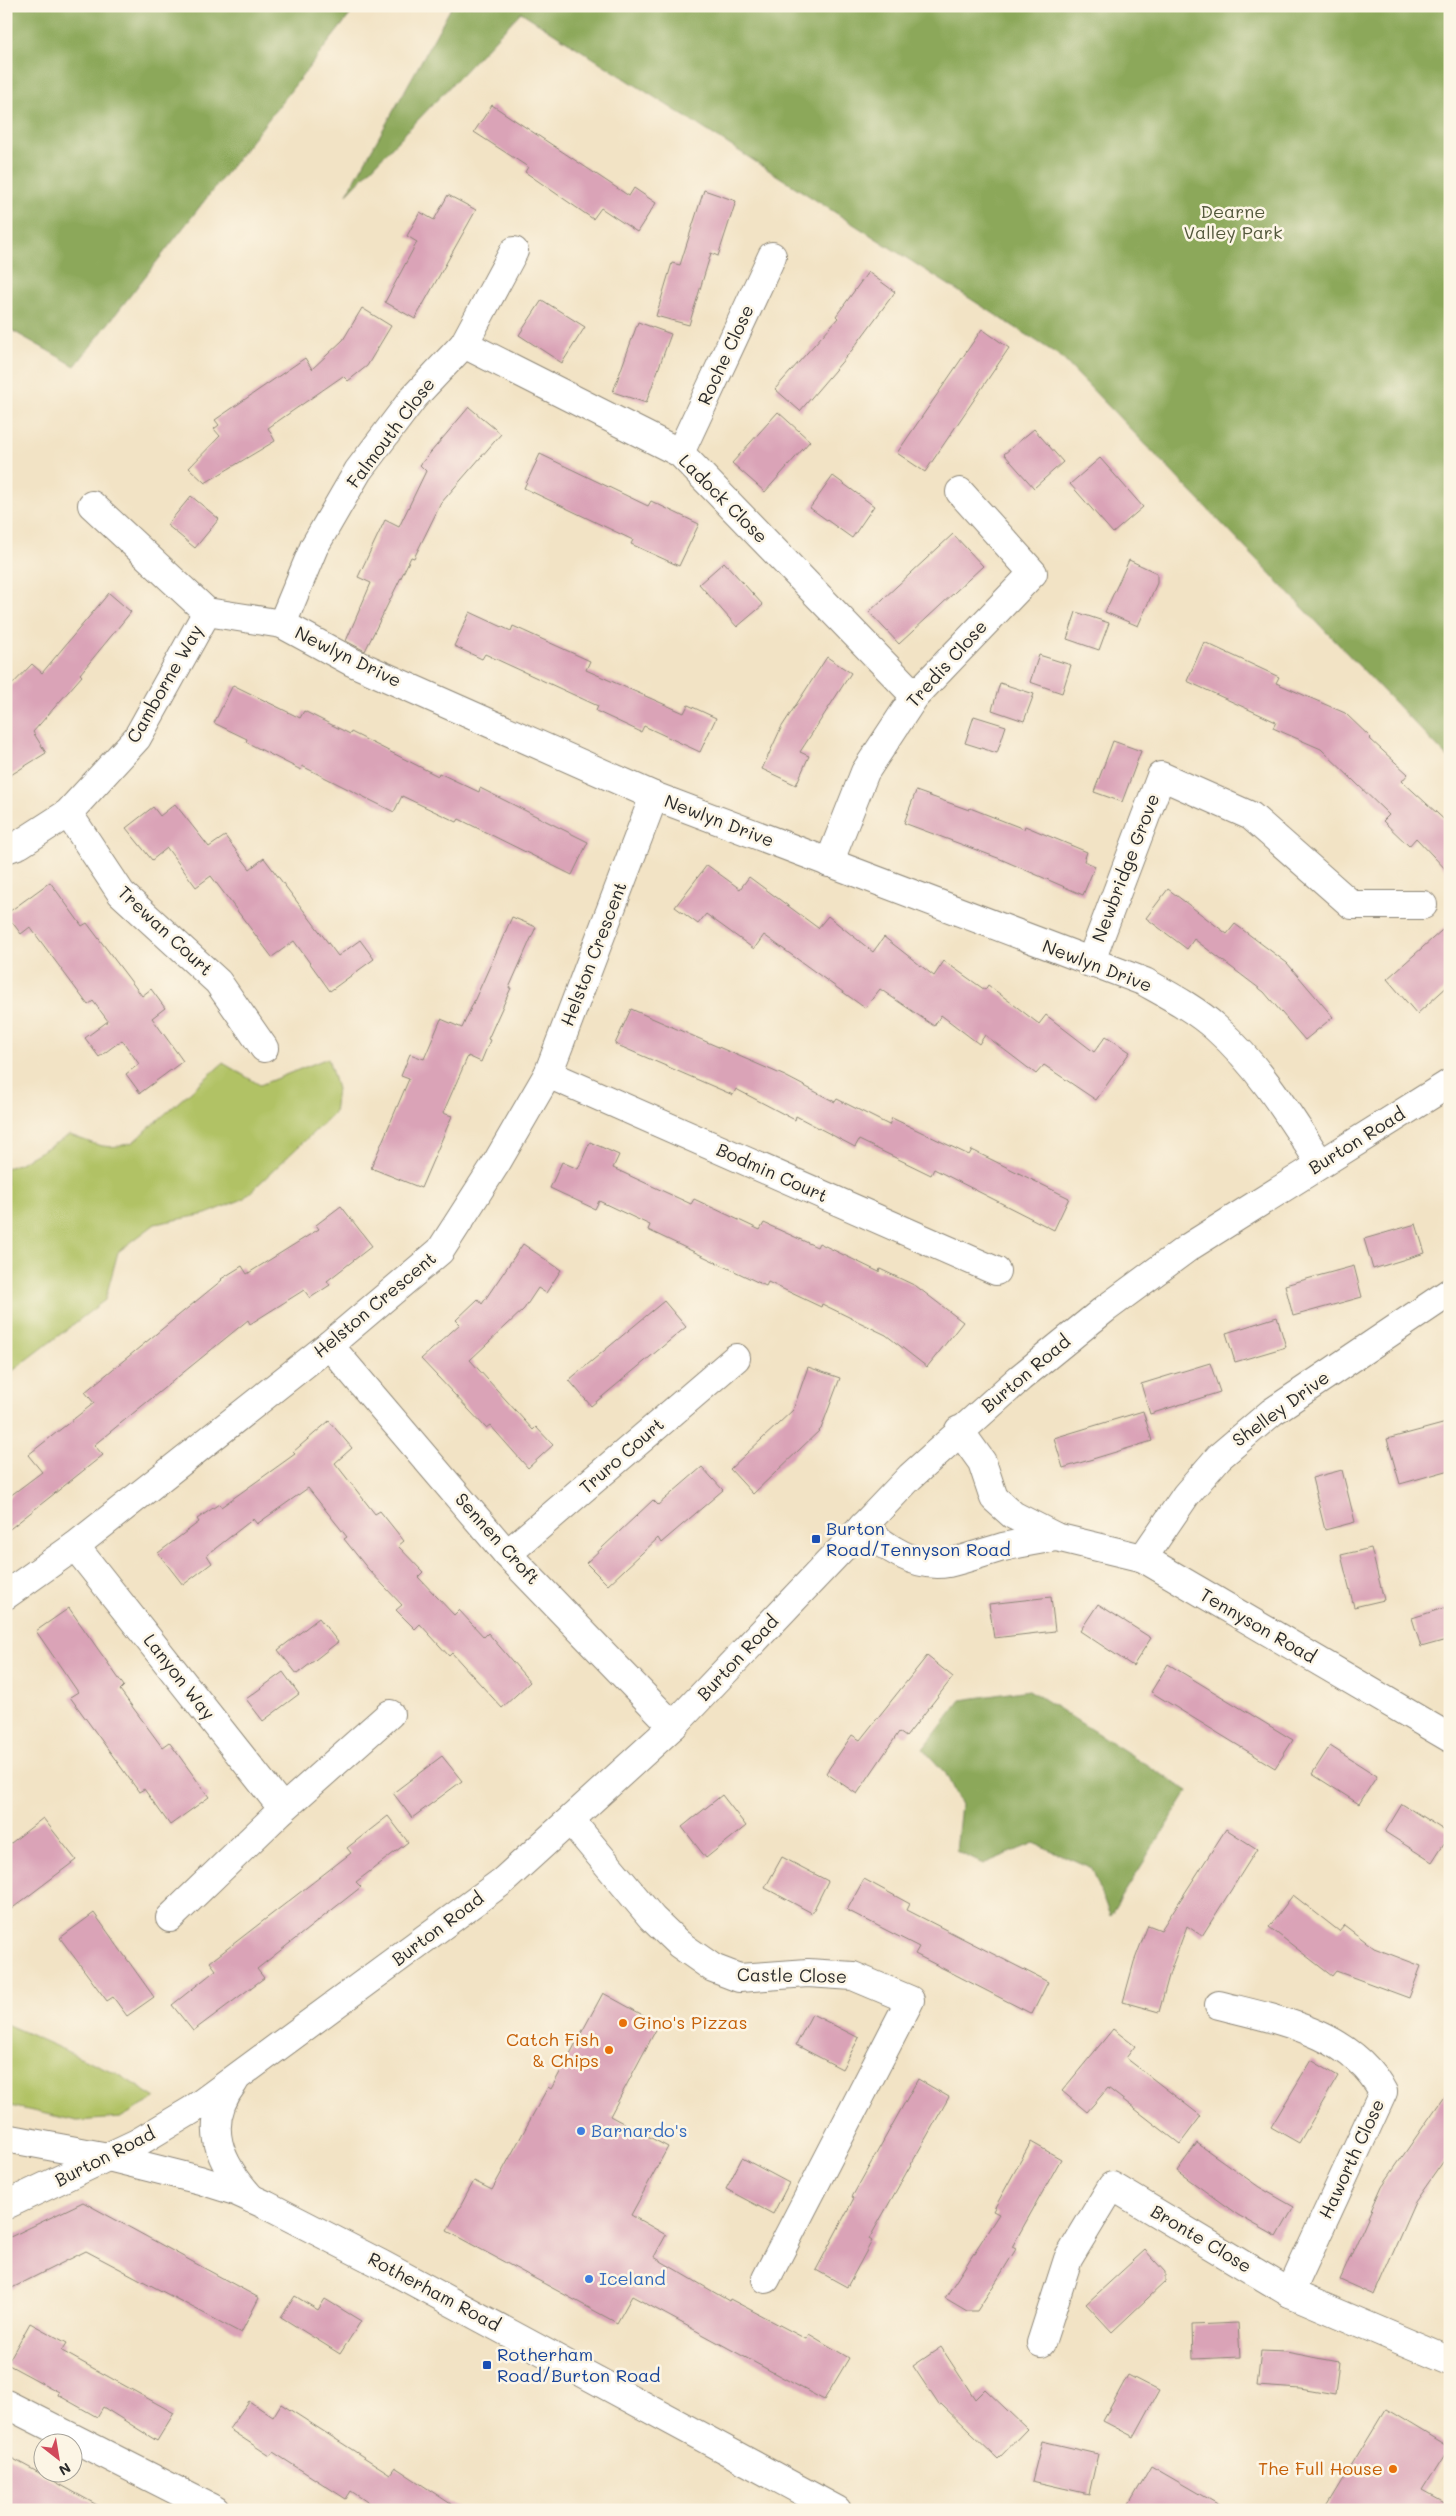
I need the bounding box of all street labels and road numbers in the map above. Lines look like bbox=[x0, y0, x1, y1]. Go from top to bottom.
street label: Roche Close bbox=[691, 301, 759, 408]
street label: Falmouth Close bbox=[341, 372, 440, 493]
street label: Ladock Close bbox=[674, 449, 773, 548]
street label: Tredis Close bbox=[901, 615, 992, 712]
street label: Camborne Way bbox=[121, 620, 208, 747]
street label: Newlyn Drive bbox=[291, 620, 406, 692]
street label: Newlyn Drive bbox=[661, 788, 778, 852]
street label: Newbridge Grove bbox=[1086, 790, 1164, 945]
street label: Helston Crescent bbox=[554, 878, 632, 1029]
street label: Trewan Court bbox=[113, 880, 218, 980]
street label: Newlyn Drive bbox=[1039, 933, 1156, 997]
street label: Burton Road bbox=[1304, 1101, 1409, 1179]
street label: Bodmin Court bbox=[713, 1137, 832, 1207]
street label: Helston Crescent bbox=[308, 1246, 441, 1363]
street label: Burton Road bbox=[976, 1329, 1075, 1418]
street label: Shelley Drive bbox=[1227, 1365, 1334, 1452]
street label: Truro Court bbox=[574, 1412, 669, 1499]
street label: Sennen Croft bbox=[450, 1487, 545, 1589]
street label: Tennyson Road bbox=[1196, 1582, 1321, 1668]
street label: Burton Road bbox=[691, 1609, 783, 1705]
street label: Lanyon Way bbox=[139, 1628, 221, 1724]
street label: Burton Road bbox=[387, 1886, 488, 1971]
street label: Castle Close bbox=[737, 1962, 847, 1988]
street label: Haworth Close bbox=[1313, 2095, 1389, 2222]
street label: Burton Road bbox=[50, 2121, 159, 2192]
street label: Bronte Close bbox=[1147, 2199, 1256, 2278]
street label: Rotherham Road bbox=[364, 2246, 505, 2336]

